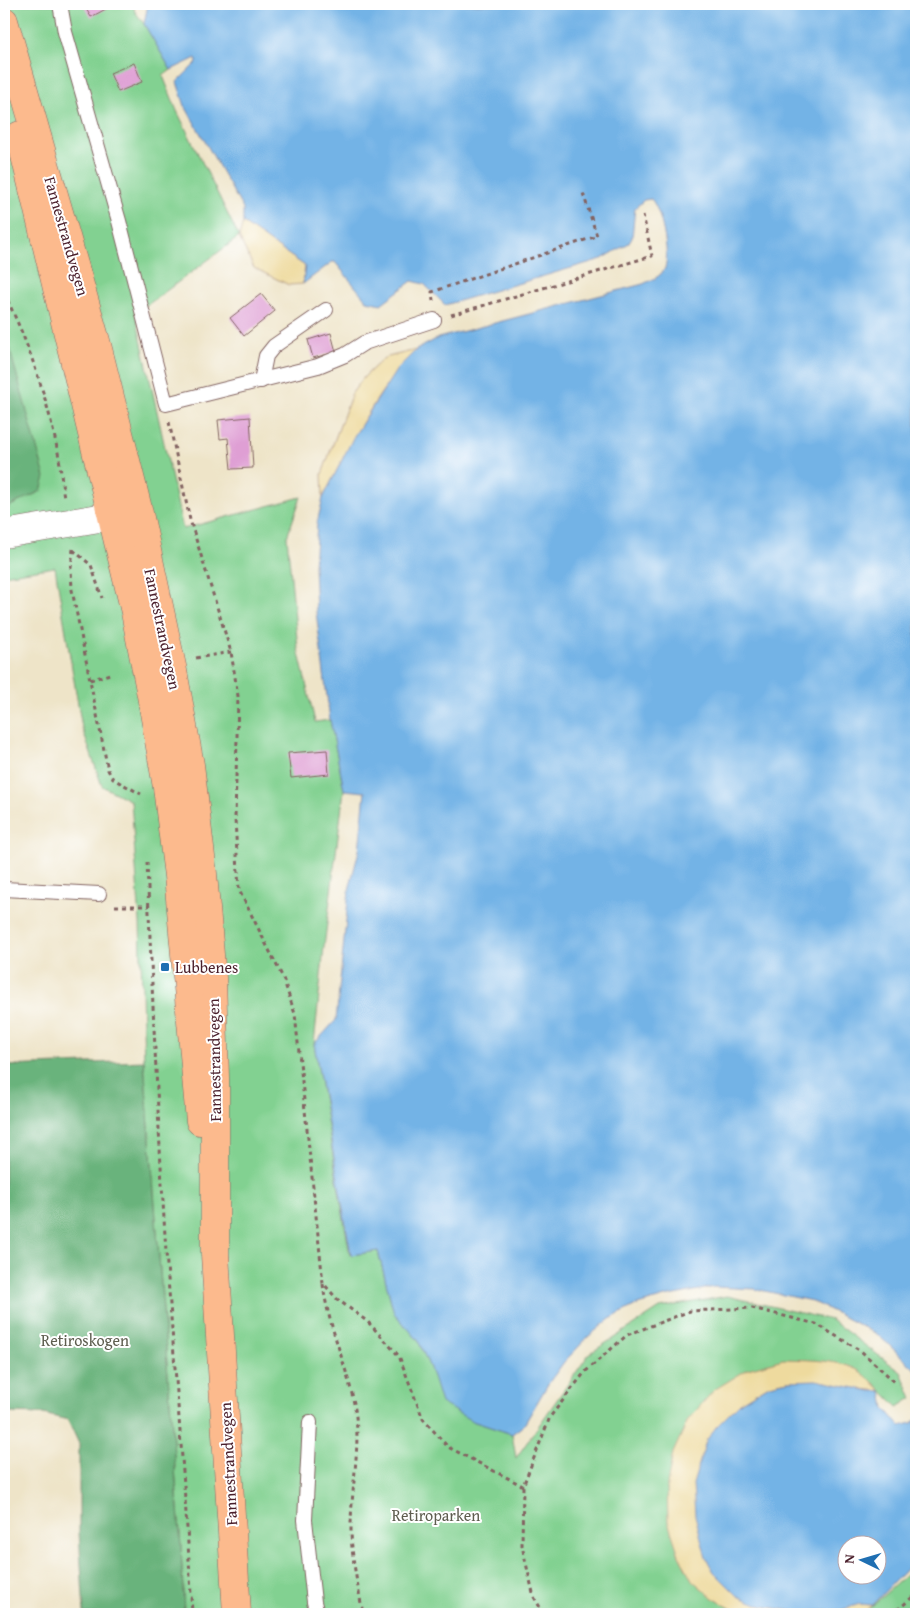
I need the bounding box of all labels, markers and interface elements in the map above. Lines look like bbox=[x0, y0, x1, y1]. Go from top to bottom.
street label: Fannestrandvegen bbox=[38, 173, 96, 299]
street label: Fannestrandvegen bbox=[138, 566, 188, 692]
place label: Lubbenes bbox=[175, 955, 238, 979]
marker: Lubbenes bbox=[159, 961, 171, 973]
street label: Fannestrandvegen bbox=[201, 998, 227, 1122]
park label: Retiroskogen bbox=[41, 1328, 129, 1352]
street label: Fannestrandvegen bbox=[213, 1402, 243, 1526]
park label: Retiroparken bbox=[392, 1503, 480, 1527]
north arrow bbox=[838, 1536, 888, 1586]
text: N bbox=[839, 1553, 859, 1564]

